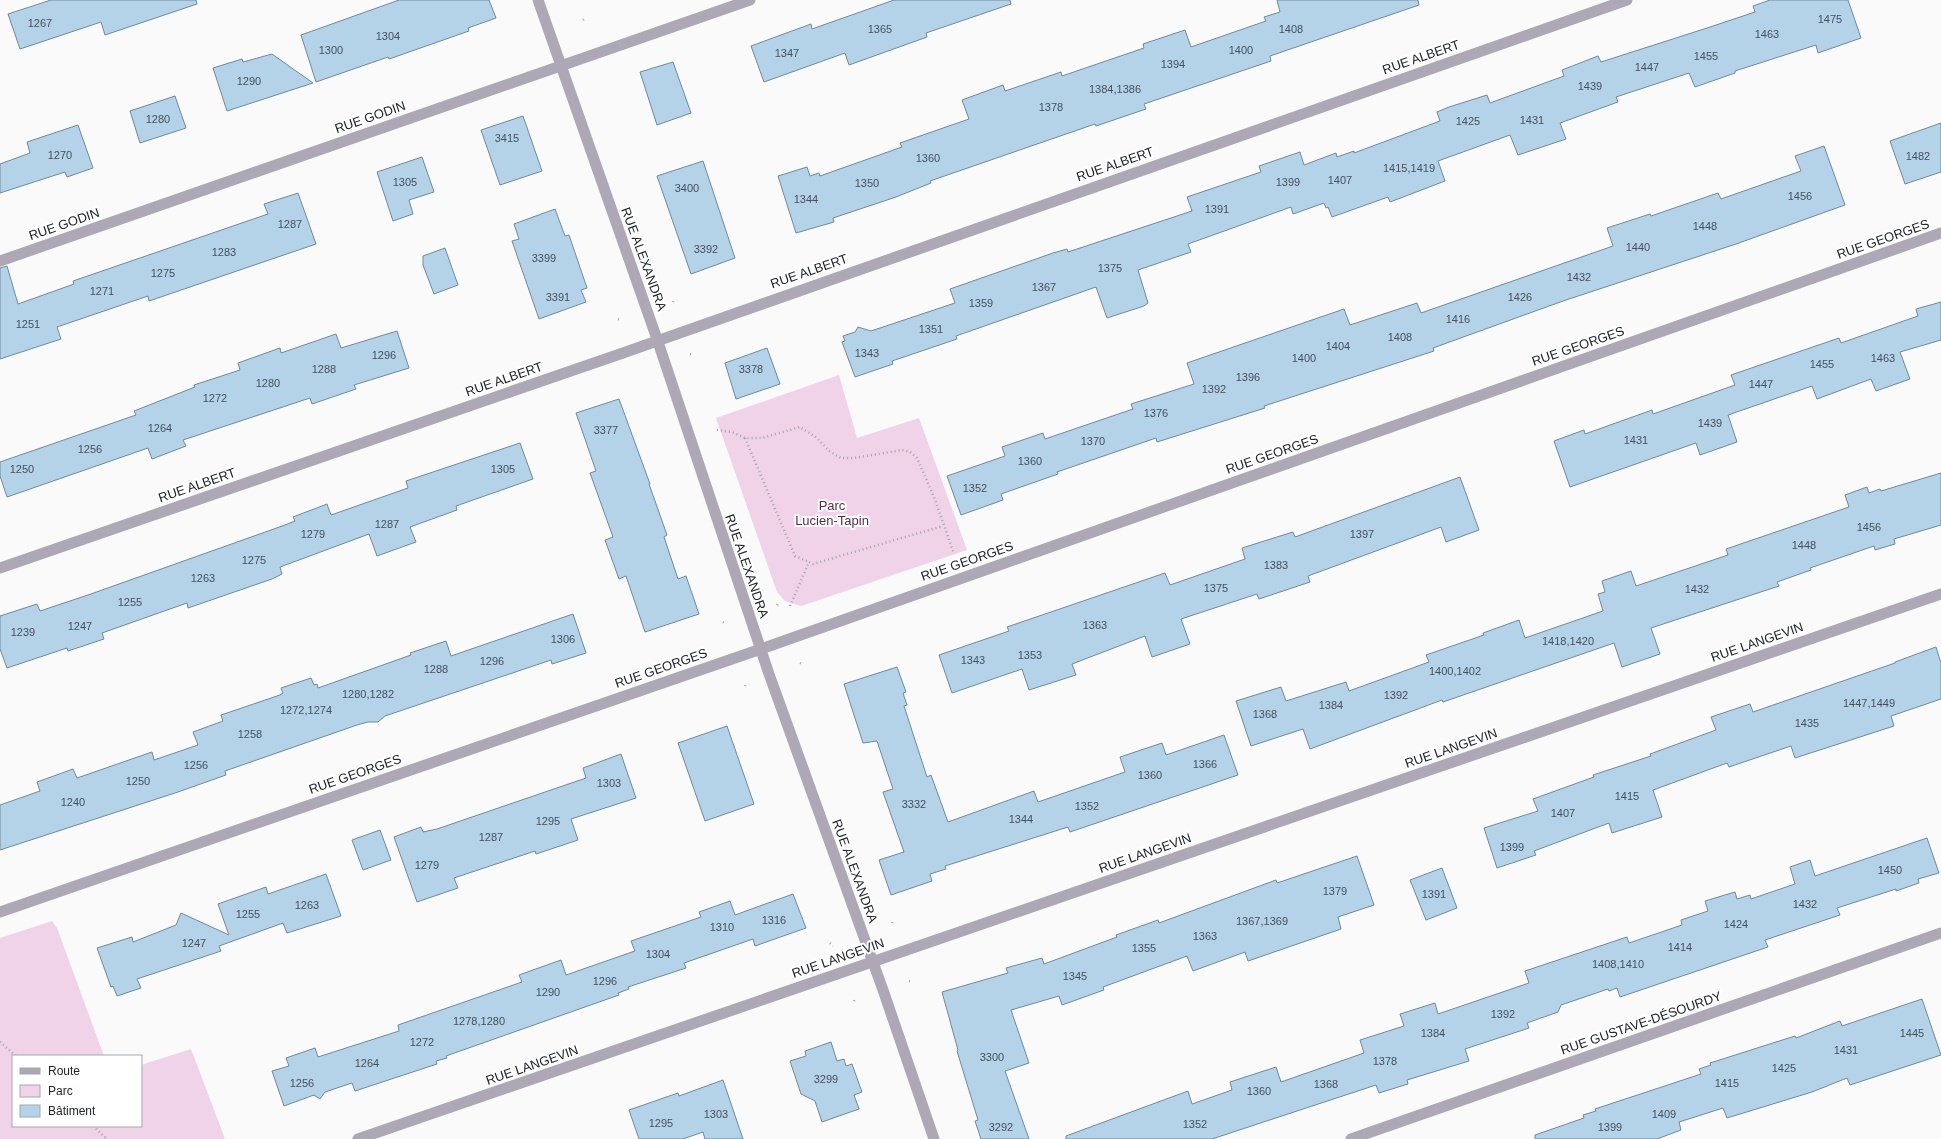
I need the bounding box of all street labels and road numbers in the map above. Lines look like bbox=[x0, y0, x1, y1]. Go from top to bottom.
street label: RUE ALBERT bbox=[1380, 37, 1462, 77]
street label: RUE GODIN bbox=[333, 98, 407, 136]
street label: RUE ALBERT bbox=[1074, 144, 1156, 184]
street label: RUE GODIN bbox=[27, 205, 101, 243]
street label: RUE ALEXANDRA bbox=[618, 205, 670, 313]
street label: RUE GEORGES bbox=[1835, 216, 1932, 262]
street label: RUE ALBERT bbox=[768, 251, 850, 291]
street label: RUE GEORGES bbox=[1530, 323, 1627, 369]
street label: RUE ALBERT bbox=[463, 359, 545, 399]
street label: RUE GEORGES bbox=[1224, 431, 1321, 477]
street label: RUE ALBERT bbox=[156, 465, 238, 505]
street label: RUE ALEXANDRA bbox=[722, 512, 772, 620]
street label: RUE GEORGES bbox=[919, 538, 1016, 584]
street label: RUE LANGEVIN bbox=[1709, 619, 1805, 665]
street label: RUE GEORGES bbox=[613, 645, 710, 691]
street label: RUE LANGEVIN bbox=[1403, 725, 1499, 771]
street label: RUE GEORGES bbox=[307, 751, 404, 797]
street label: RUE ALEXANDRA bbox=[829, 817, 881, 925]
street label: RUE LANGEVIN bbox=[1097, 830, 1193, 876]
street label: RUE LANGEVIN bbox=[790, 935, 886, 981]
street label: RUE GUSTAVE-DÉSOURDY bbox=[1559, 988, 1724, 1058]
street label: RUE LANGEVIN bbox=[484, 1042, 580, 1088]

